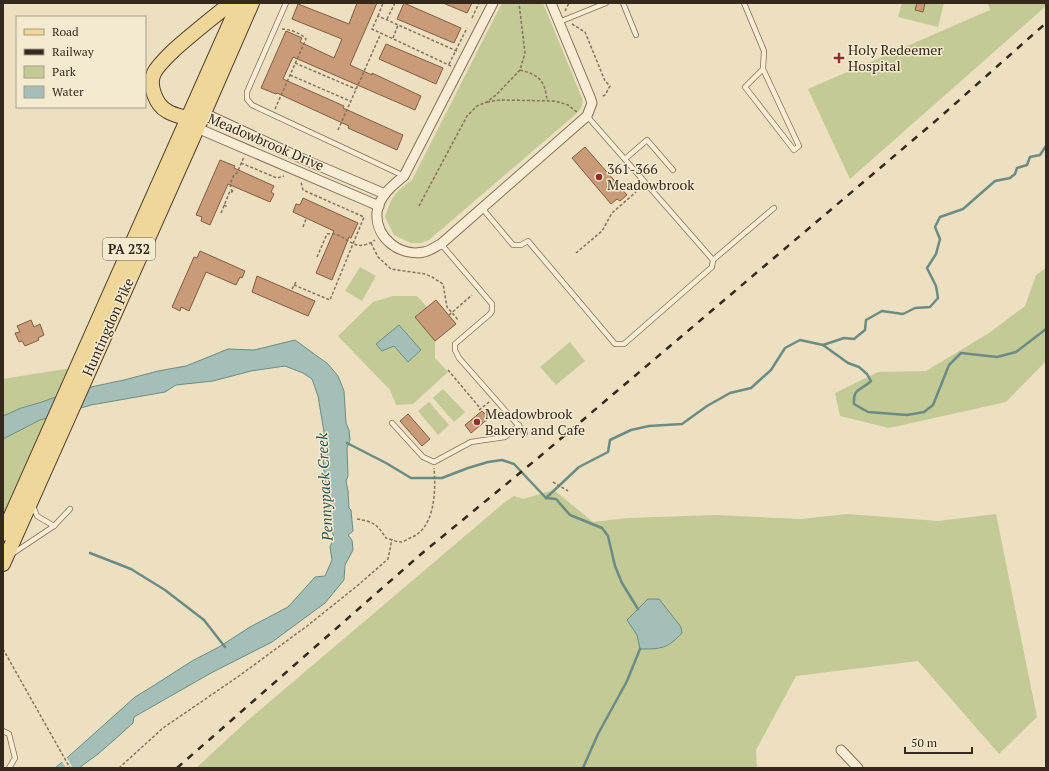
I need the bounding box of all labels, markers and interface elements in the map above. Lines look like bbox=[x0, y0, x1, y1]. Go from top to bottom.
legend bbox=[16, 16, 146, 108]
text: Road bbox=[52, 24, 79, 39]
place label: Holy Redeemer Hospital bbox=[848, 40, 943, 75]
text: Railway bbox=[52, 44, 95, 59]
marker: Holy Redeemer Hospital bbox=[833, 52, 845, 64]
text: Park bbox=[52, 64, 77, 79]
text: Water bbox=[52, 84, 84, 99]
street label: Meadowbrook Drive bbox=[205, 109, 327, 175]
place label: 361-366 Meadowbrook bbox=[607, 159, 695, 194]
marker: 361-366 Meadowbrook bbox=[594, 172, 604, 182]
road number: PA 232 bbox=[103, 238, 155, 260]
street label: Huntingdon Pike bbox=[77, 275, 138, 379]
place label: Meadowbrook Bakery and Cafe bbox=[485, 404, 585, 439]
marker: Meadowbrook Bakery and Cafe bbox=[472, 417, 482, 427]
water label: Pennypack Creek bbox=[311, 432, 337, 543]
scale bar bbox=[905, 729, 972, 755]
text: 50 m bbox=[911, 735, 938, 750]

